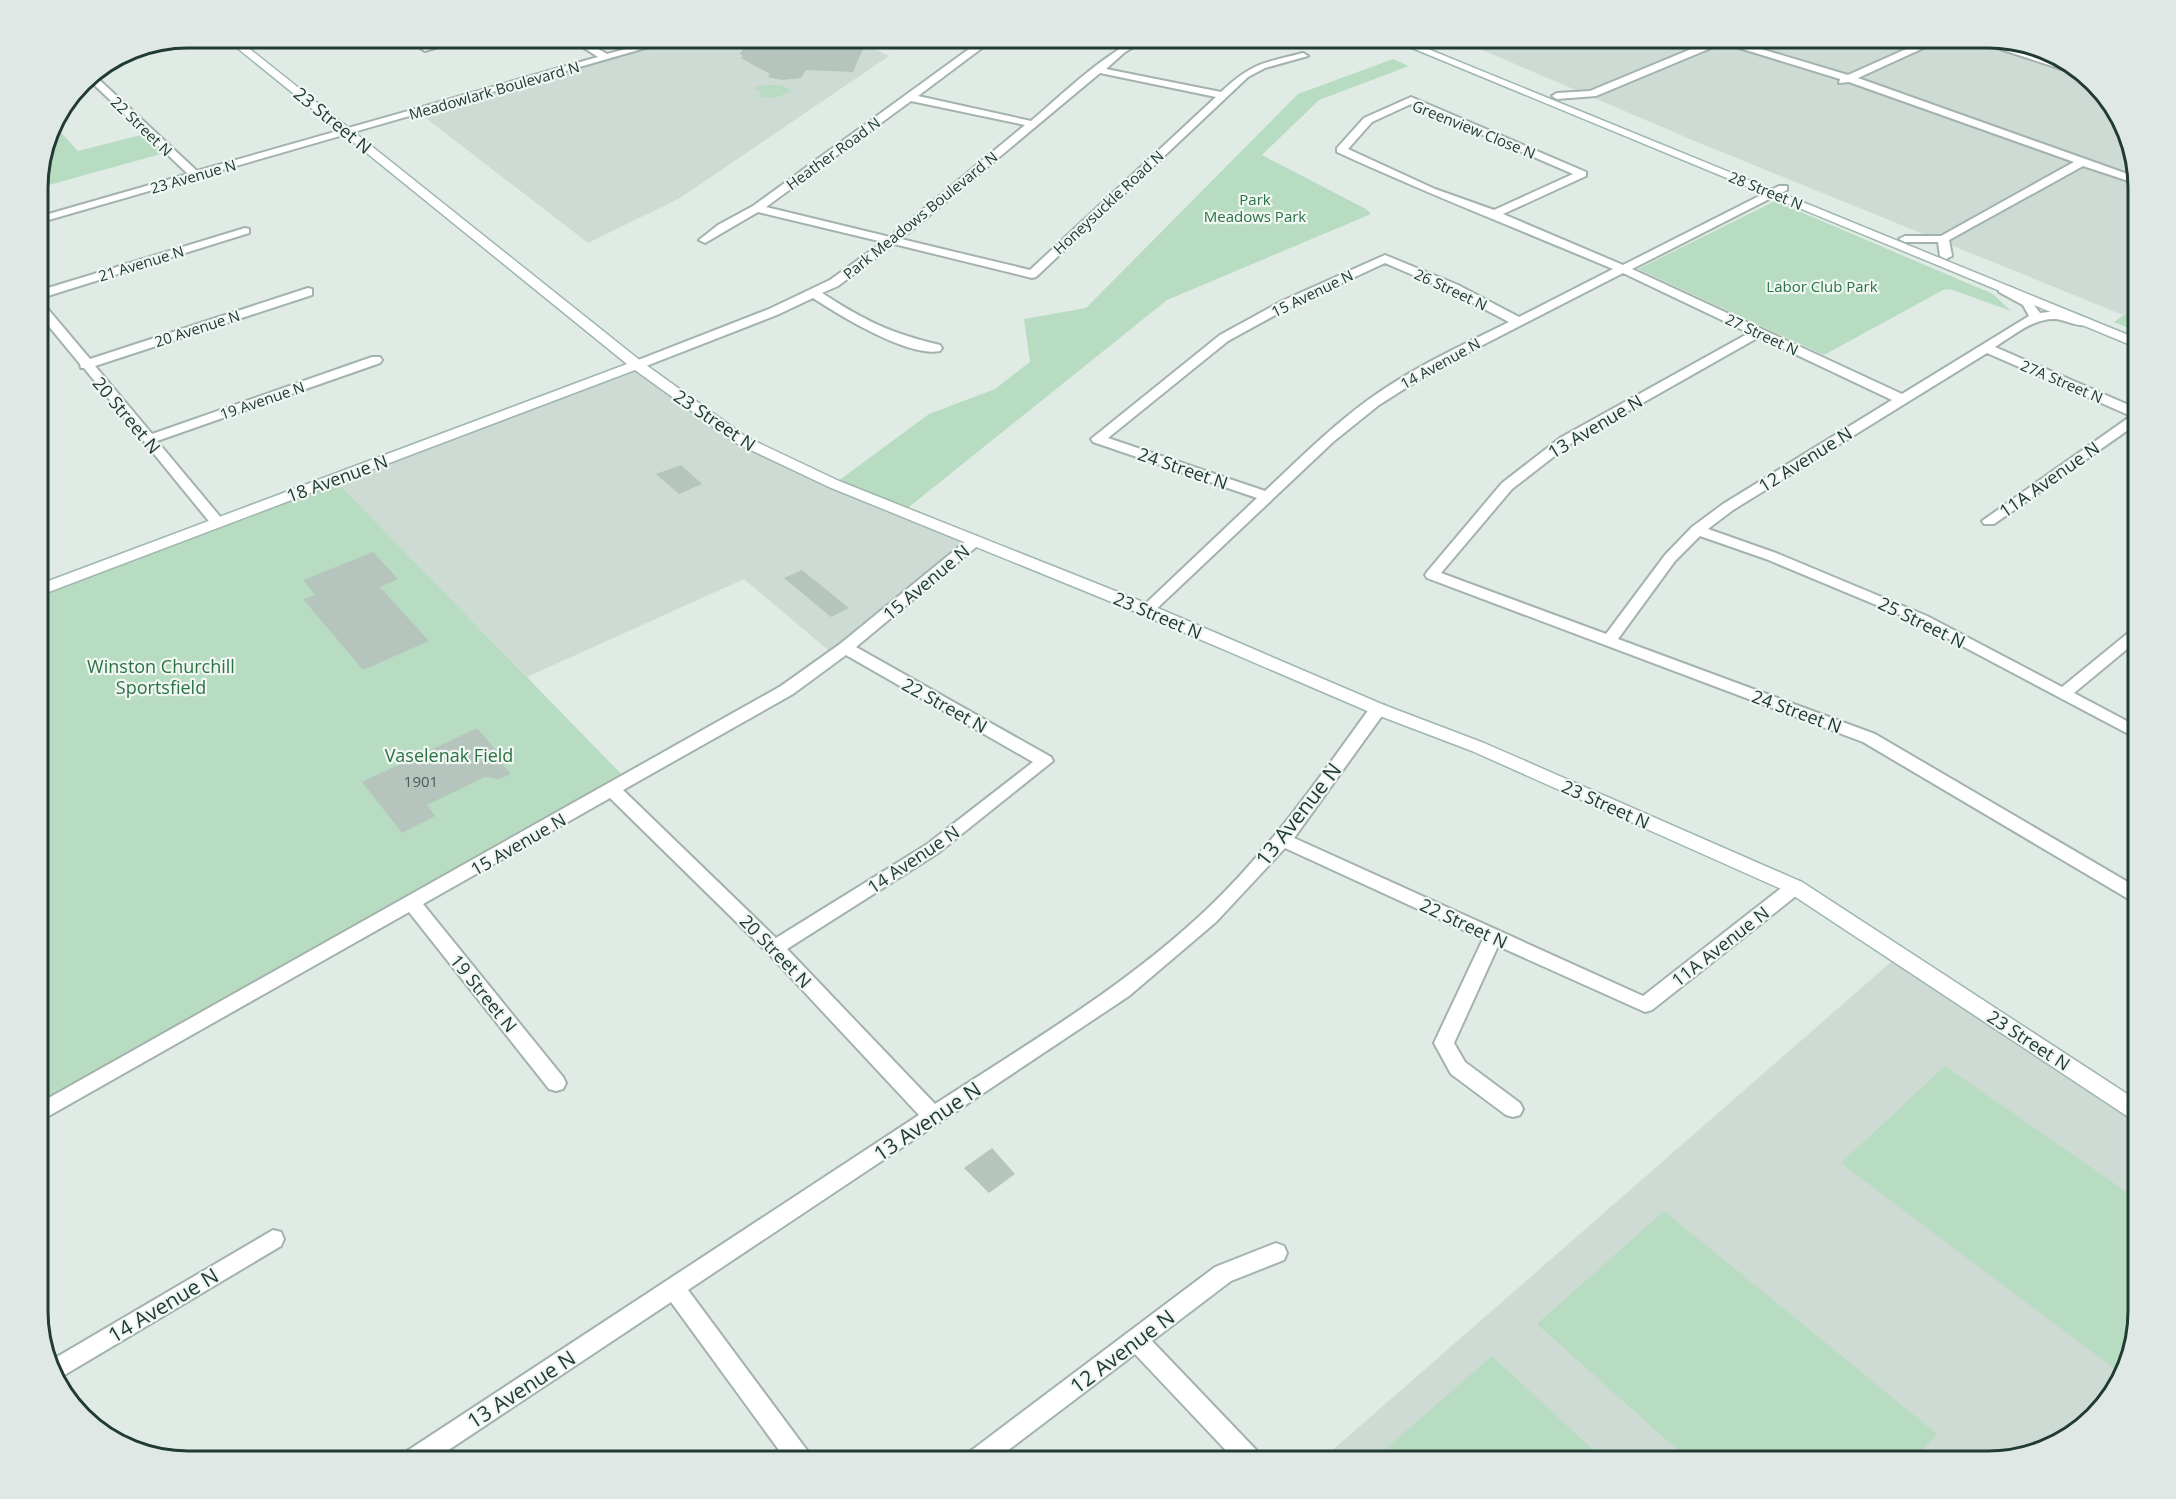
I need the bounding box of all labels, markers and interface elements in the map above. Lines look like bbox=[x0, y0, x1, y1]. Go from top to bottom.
street label: Meadowlark Boulevard N bbox=[406, 56, 582, 124]
street label: 23 Street N bbox=[289, 81, 377, 159]
street label: 22 Street N bbox=[107, 92, 177, 160]
street label: Greenview Close N bbox=[1409, 95, 1539, 163]
street label: Heather Road N bbox=[782, 112, 884, 194]
street label: Honeysuckle Road N bbox=[1049, 146, 1167, 258]
street label: Park Meadows Boulevard N bbox=[839, 147, 1001, 283]
street label: 23 Avenue N bbox=[148, 154, 238, 198]
street label: 28 Street N bbox=[1726, 166, 1806, 214]
park label: Park Meadows Park bbox=[1204, 189, 1306, 226]
street label: 21 Avenue N bbox=[96, 241, 186, 285]
street label: 26 Street N bbox=[1411, 263, 1491, 315]
street label: 15 Avenue N bbox=[1268, 265, 1356, 321]
park label: Labor Club Park bbox=[1766, 276, 1878, 296]
street label: 20 Avenue N bbox=[152, 305, 242, 351]
street label: 27 Street N bbox=[1722, 308, 1802, 360]
street label: 14 Avenue N bbox=[1396, 333, 1484, 393]
street label: 27A Street N bbox=[2018, 355, 2106, 407]
street label: 20 Street N bbox=[88, 371, 166, 459]
street label: 19 Avenue N bbox=[217, 376, 307, 424]
street label: 23 Street N bbox=[669, 384, 761, 456]
street label: 13 Avenue N bbox=[1543, 388, 1647, 464]
street label: 12 Avenue N bbox=[1754, 421, 1856, 497]
street label: 11A Avenue N bbox=[1994, 435, 2104, 523]
street label: 24 Street N bbox=[1135, 441, 1231, 495]
street label: 18 Avenue N bbox=[283, 449, 391, 507]
street label: 15 Avenue N bbox=[878, 539, 974, 625]
street label: 23 Street N bbox=[1110, 586, 1206, 644]
street label: 25 Street N bbox=[1875, 591, 1969, 653]
park label: Winston Churchill Sportsfield bbox=[87, 654, 235, 699]
street label: 22 Street N bbox=[898, 672, 992, 738]
street label: 24 Street N bbox=[1749, 684, 1845, 738]
park label: Vaselenak Field bbox=[385, 743, 513, 767]
street label: 13 Avenue N bbox=[1249, 757, 1347, 871]
house number: 1901 bbox=[404, 771, 438, 791]
street label: 23 Street N bbox=[1558, 774, 1654, 834]
street label: 15 Avenue N bbox=[466, 807, 570, 881]
street label: 14 Avenue N bbox=[862, 819, 964, 899]
street label: 22 Street N bbox=[1416, 892, 1512, 954]
street label: 11A Avenue N bbox=[1666, 900, 1774, 992]
street label: 20 Street N bbox=[735, 909, 817, 993]
street label: 19 Street N bbox=[445, 949, 523, 1037]
street label: 23 Street N bbox=[1983, 1004, 2075, 1076]
street label: 13 Avenue N bbox=[868, 1075, 986, 1167]
street label: 14 Avenue N bbox=[103, 1261, 223, 1349]
street label: 12 Avenue N bbox=[1064, 1303, 1180, 1399]
street label: 13 Avenue N bbox=[461, 1344, 581, 1434]

